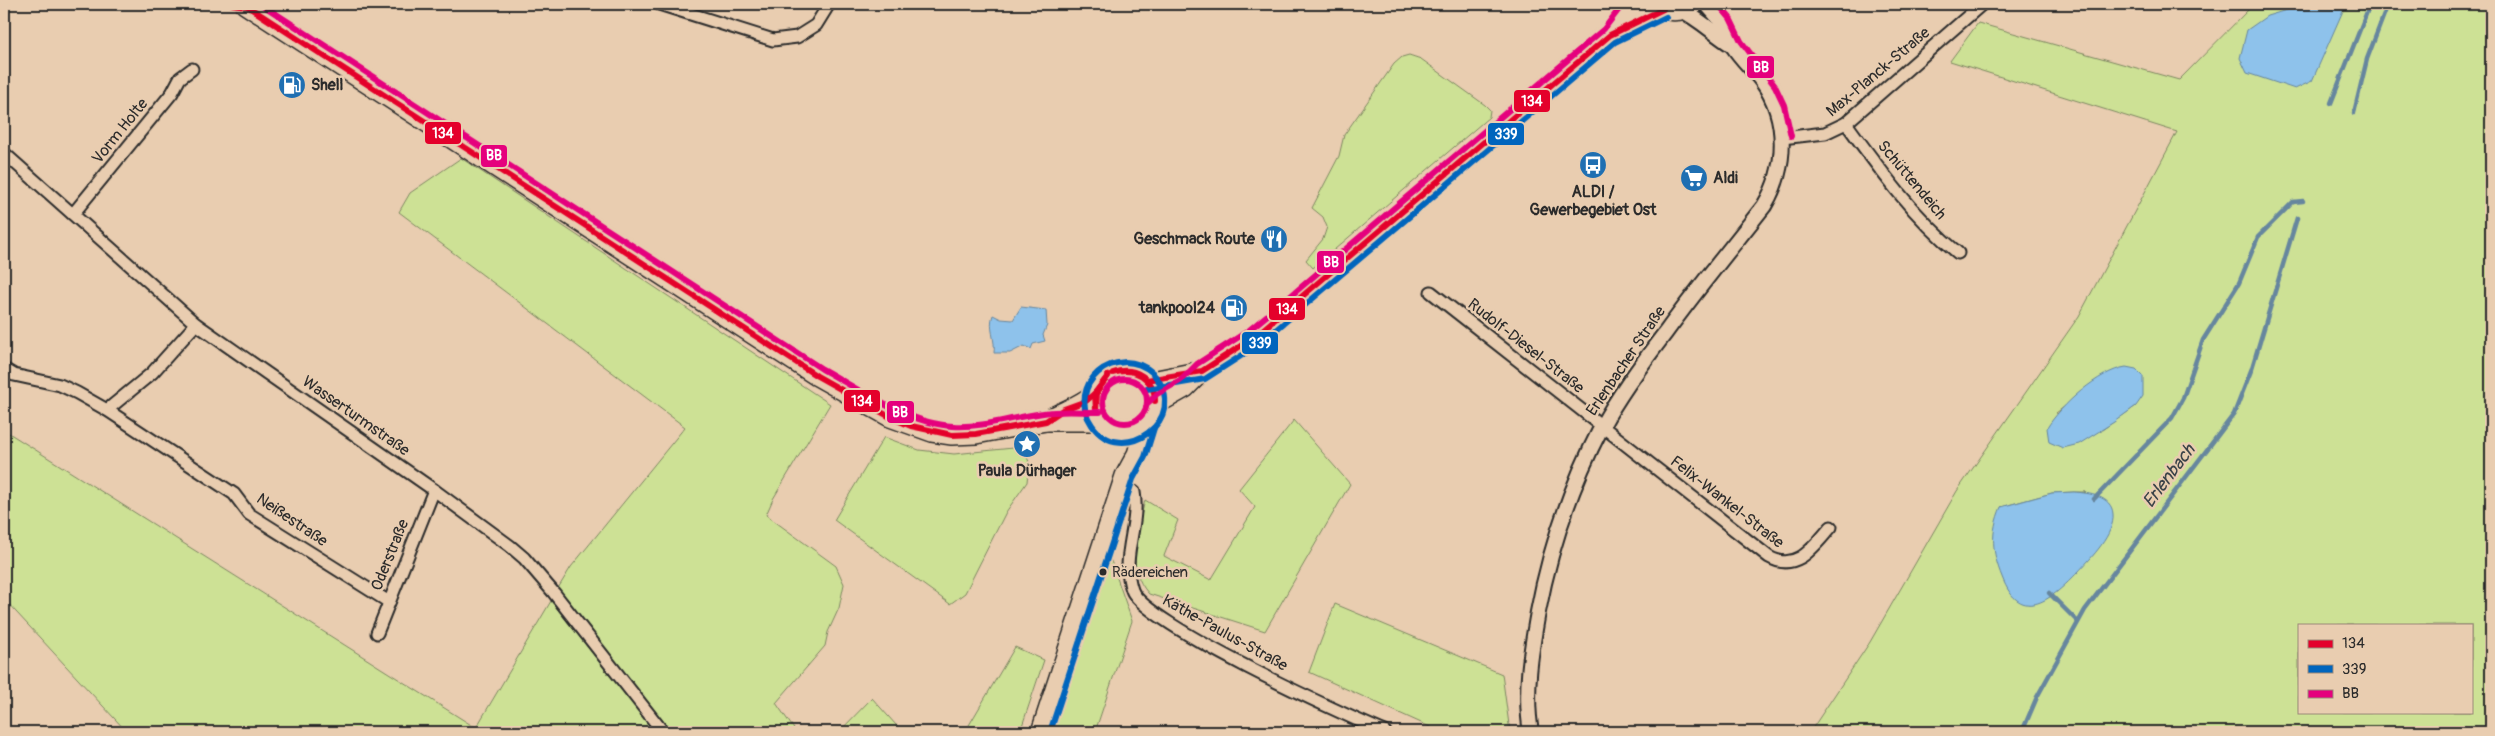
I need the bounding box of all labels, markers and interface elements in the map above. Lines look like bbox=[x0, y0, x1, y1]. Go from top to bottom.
street label: Max-Planck-Straße bbox=[1822, 23, 1934, 121]
line badge: BB bbox=[1746, 55, 1775, 79]
text: BB bbox=[1753, 59, 1769, 76]
fuel station icon: Shell bbox=[277, 70, 307, 100]
place label: Shell bbox=[311, 75, 344, 95]
line badge: 134 bbox=[1513, 89, 1551, 113]
text: 134 bbox=[1521, 93, 1544, 110]
street label: Vorm Holte bbox=[88, 94, 153, 168]
line badge: 134 bbox=[424, 121, 462, 145]
line badge: 339 bbox=[1487, 122, 1525, 146]
text: 134 bbox=[432, 125, 455, 142]
text: 339 bbox=[1495, 126, 1517, 143]
street label: Schüttendeich bbox=[1873, 136, 1951, 224]
line badge: BB bbox=[480, 144, 508, 168]
text: BB bbox=[486, 147, 502, 164]
bus stop icon: ALDI / Gewerbegebiet Ost bbox=[1578, 150, 1608, 180]
supermarket icon: Aldi bbox=[1679, 163, 1709, 193]
place label: Aldi bbox=[1713, 168, 1738, 188]
place label: ALDI / Gewerbegebiet Ost bbox=[1530, 182, 1657, 220]
restaurant icon: Geschmack Route bbox=[1259, 224, 1289, 254]
place label: Geschmack Route bbox=[1134, 229, 1256, 249]
line badge: BB bbox=[1316, 250, 1345, 274]
text: BB bbox=[1323, 254, 1339, 271]
fuel station icon: tankpool24 bbox=[1219, 293, 1249, 323]
street label: Rudolf-Diesel-Straße bbox=[1464, 294, 1588, 398]
line badge: 134 bbox=[1268, 297, 1306, 321]
place label: tankpool24 bbox=[1138, 298, 1216, 318]
text: 134 bbox=[1276, 301, 1299, 318]
street label: Erlenbacher Straße bbox=[1582, 302, 1670, 420]
line badge: 339 bbox=[1241, 331, 1279, 355]
text: 339 bbox=[1249, 335, 1271, 352]
street label: Wasserturmstraße bbox=[298, 372, 414, 461]
line badge: 134 bbox=[843, 389, 881, 413]
text: 134 bbox=[851, 393, 874, 410]
line badge: BB bbox=[886, 400, 915, 424]
text: BB bbox=[892, 404, 908, 421]
place icon: Paula Dürhager bbox=[1012, 429, 1042, 459]
water label: Erlenbach bbox=[2138, 438, 2201, 512]
street label: Felix-Wankel-Straße bbox=[1666, 451, 1788, 553]
place label: Paula Dürhager bbox=[978, 461, 1077, 481]
street label: Neißestraße bbox=[253, 489, 331, 551]
street label: Oderstraße bbox=[367, 516, 413, 594]
place label: Rädereichen bbox=[1112, 563, 1188, 582]
marker: Rädereichen bbox=[1098, 567, 1108, 577]
street label: Käthe-Paulus-Straße bbox=[1159, 590, 1291, 676]
legend bbox=[2298, 624, 2472, 714]
text: 134 bbox=[2342, 634, 2365, 653]
text: 339 bbox=[2342, 660, 2366, 679]
text: BB bbox=[2342, 684, 2359, 703]

